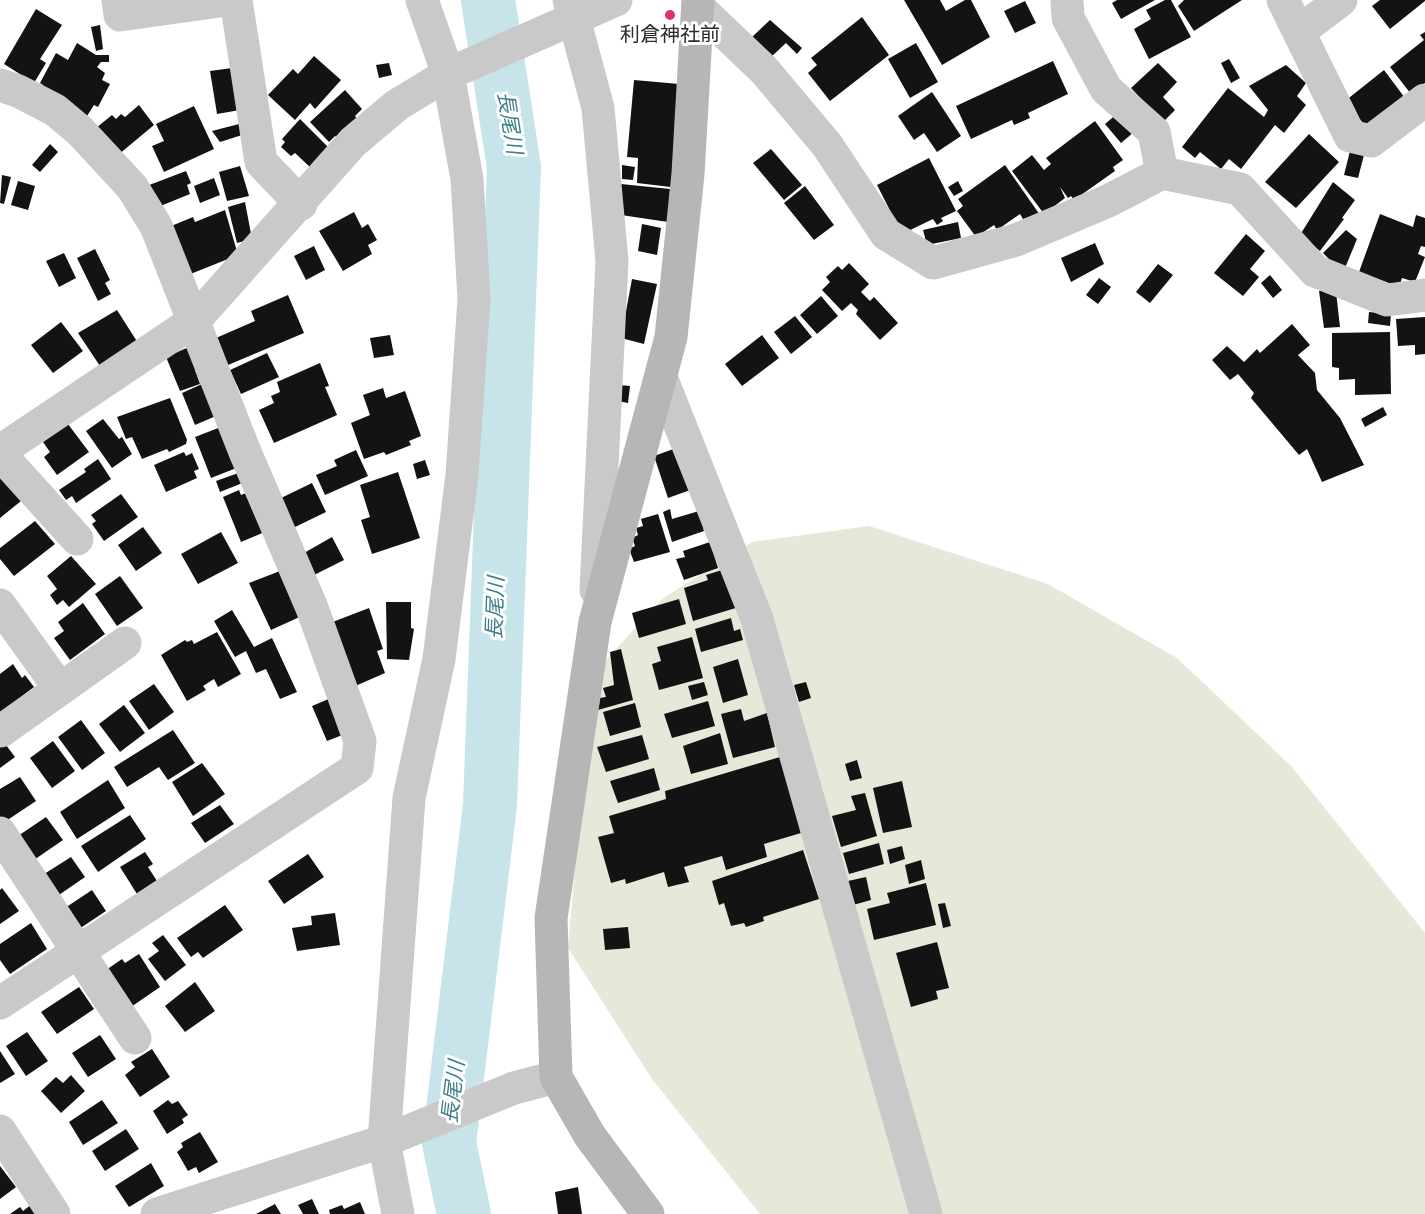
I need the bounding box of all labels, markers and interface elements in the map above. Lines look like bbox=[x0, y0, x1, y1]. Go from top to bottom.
marker: 利倉神社前 bbox=[663, 8, 677, 22]
place label: 利倉神社前 bbox=[620, 24, 720, 48]
water label: 長尾川 bbox=[491, 90, 525, 156]
water label: 長尾川 bbox=[483, 576, 511, 640]
water label: 長尾川 bbox=[439, 1059, 471, 1125]

